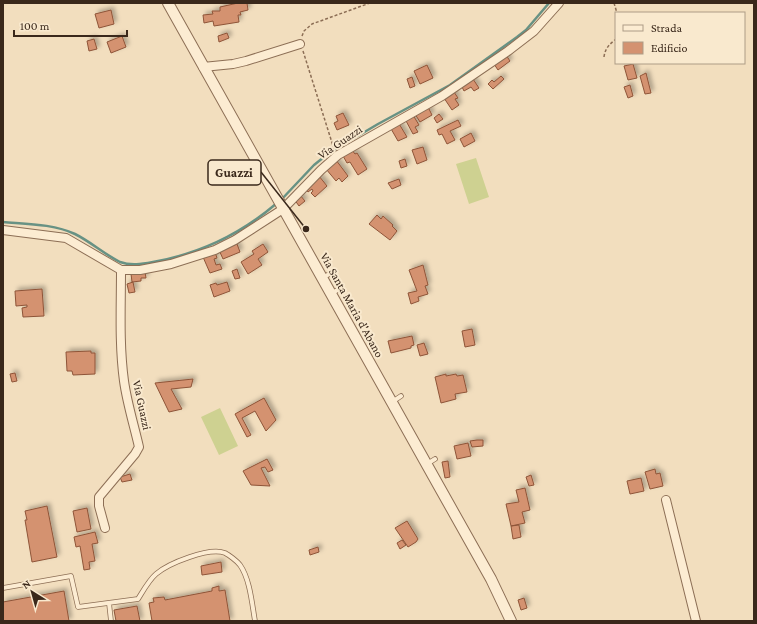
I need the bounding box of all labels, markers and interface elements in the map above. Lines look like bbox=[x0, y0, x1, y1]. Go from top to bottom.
scale bar bbox=[14, 12, 127, 38]
legend bbox=[615, 12, 745, 64]
text: 100 m bbox=[20, 19, 50, 33]
text: Strada bbox=[651, 21, 682, 35]
text: Edificio bbox=[651, 41, 688, 55]
street label: Via Guazzi bbox=[315, 122, 365, 162]
callout: Guazzi bbox=[208, 160, 261, 185]
text: Guazzi bbox=[215, 165, 253, 180]
street label: Via Santa Maria d'Abano bbox=[317, 250, 387, 360]
street label: Via Guazzi bbox=[130, 379, 154, 431]
north arrow bbox=[12, 572, 52, 612]
text: N bbox=[19, 577, 33, 591]

